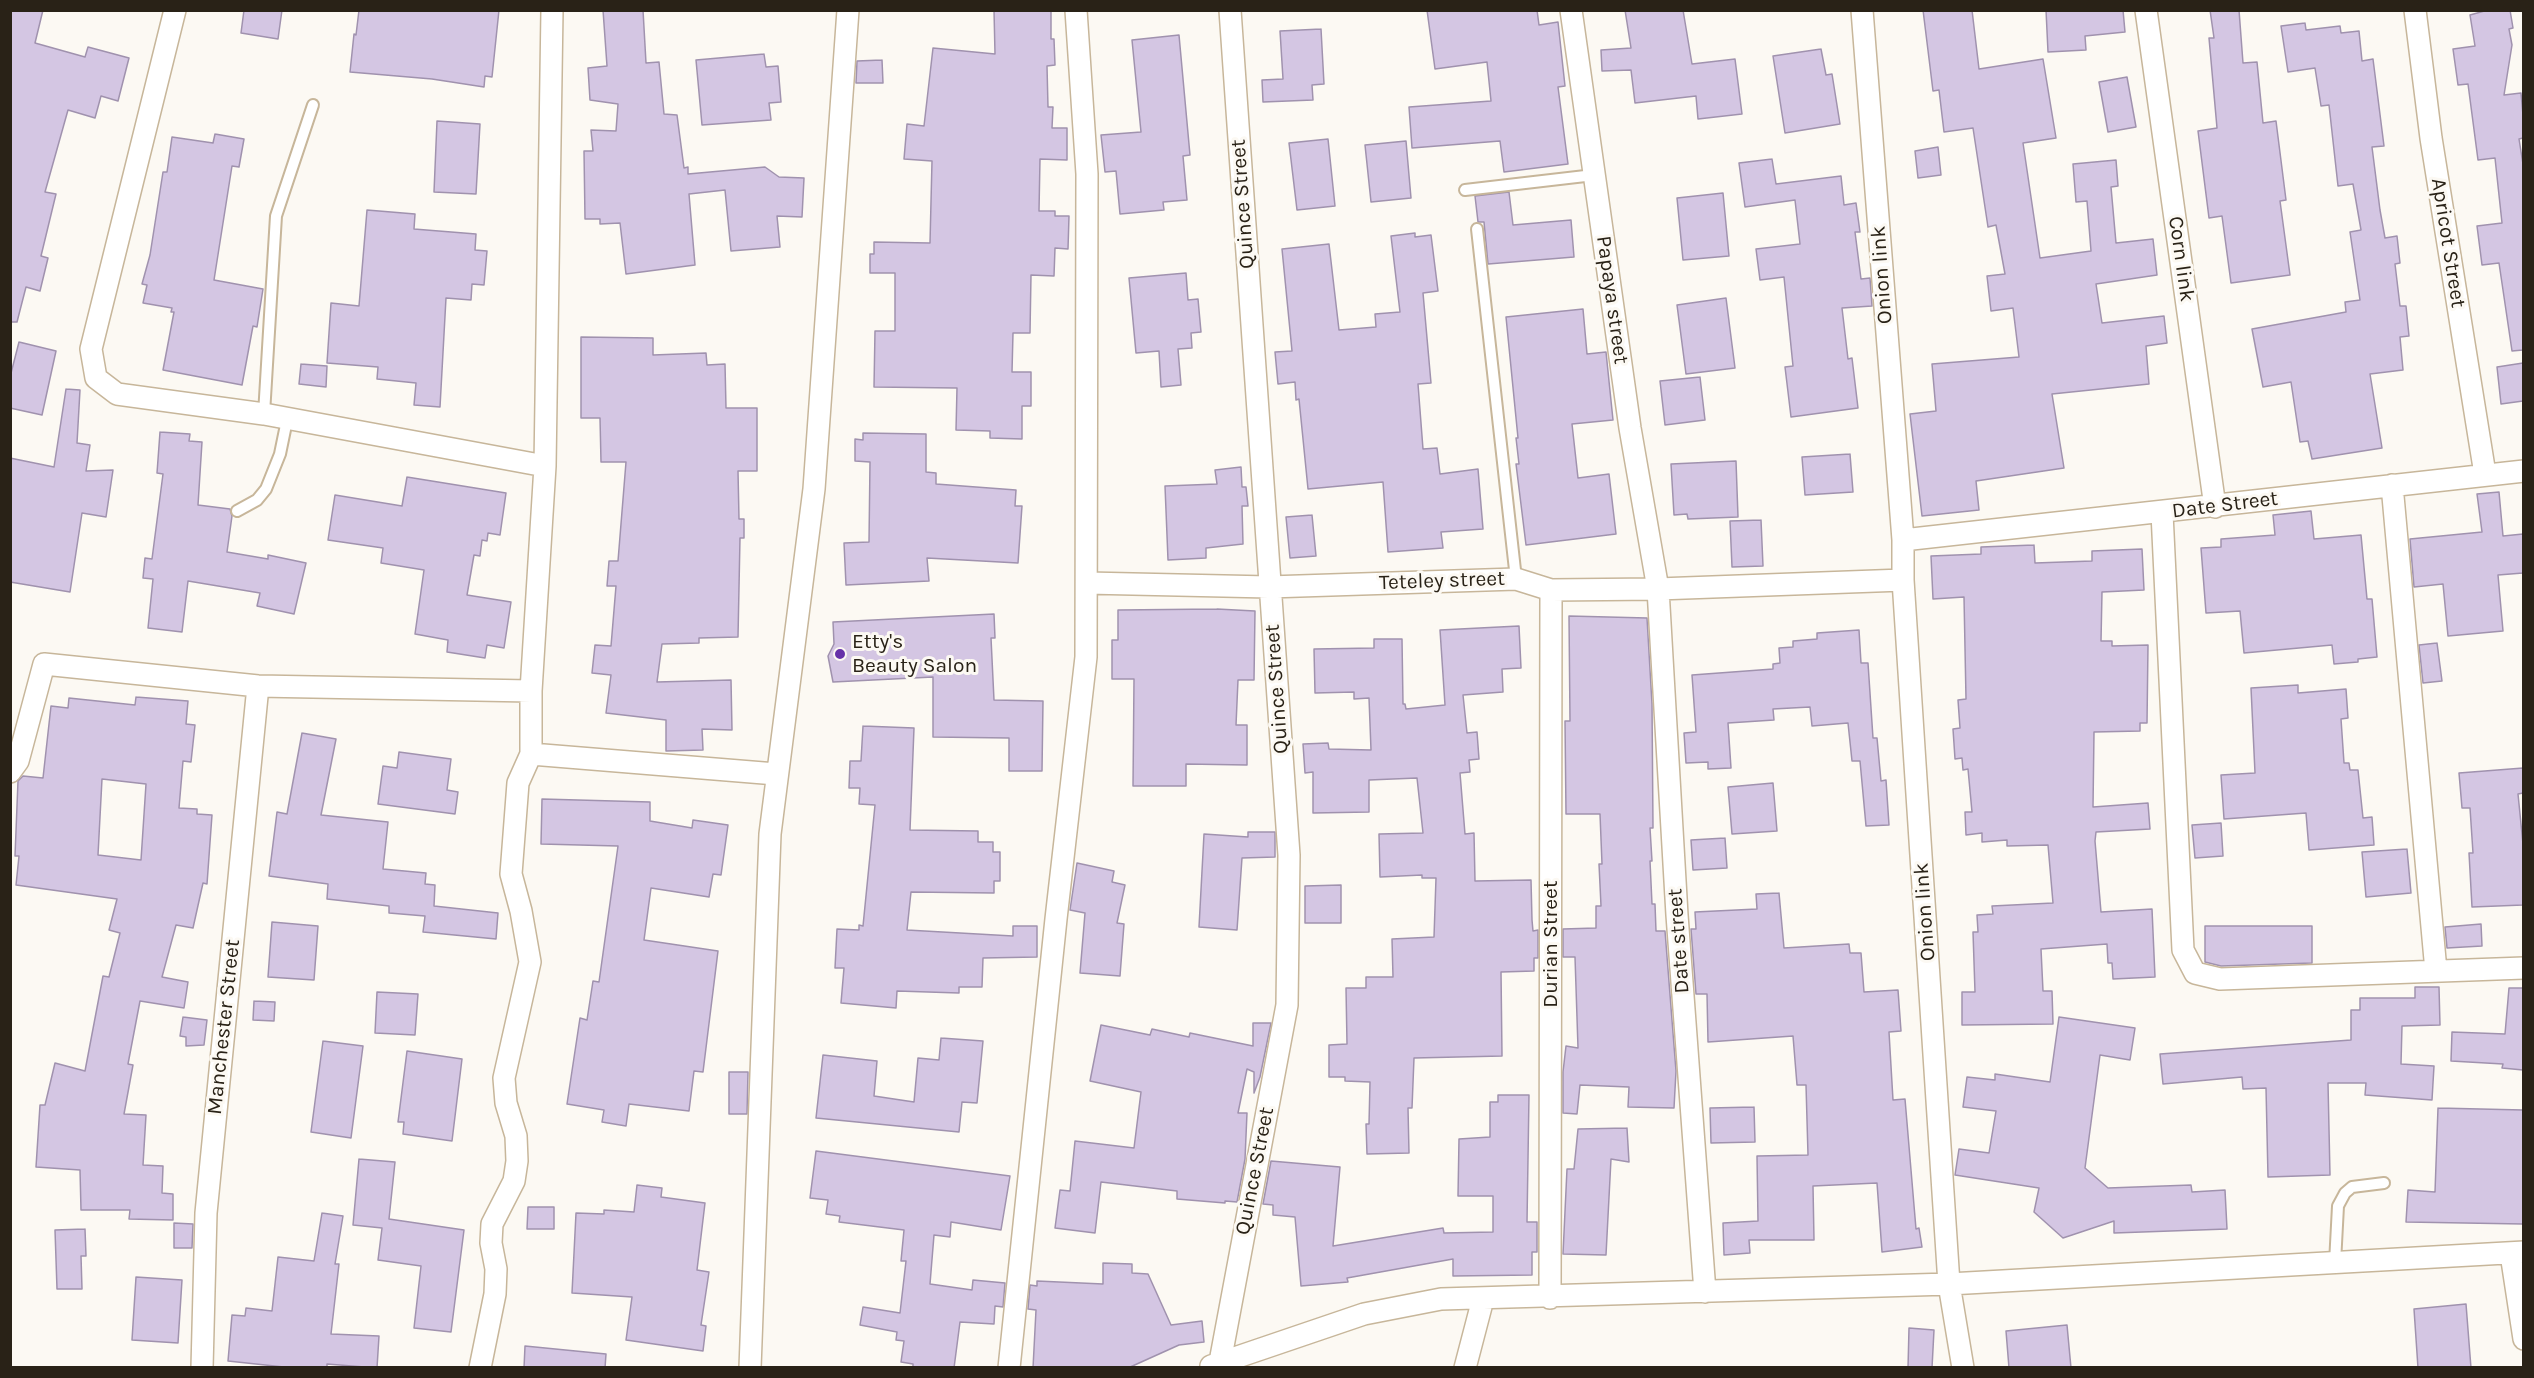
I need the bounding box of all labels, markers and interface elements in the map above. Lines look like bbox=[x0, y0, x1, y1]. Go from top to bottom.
street label: Quince Street bbox=[1226, 138, 1260, 270]
street label: Apricot Street bbox=[2425, 176, 2471, 310]
street label: Corn link bbox=[2163, 215, 2199, 303]
street label: Onion link bbox=[1866, 225, 1898, 325]
street label: Papaya street bbox=[1591, 234, 1633, 366]
street label: Date Street bbox=[2170, 486, 2280, 524]
street label: Teteley street bbox=[1379, 566, 1505, 596]
street label: Quince Street bbox=[1260, 623, 1294, 755]
place label: Etty's Beauty Salon bbox=[852, 629, 977, 679]
marker: Etty's Beauty Salon bbox=[833, 647, 847, 661]
street label: Onion link bbox=[1909, 862, 1941, 962]
street label: Durian Street bbox=[1538, 880, 1564, 1008]
street label: Date street bbox=[1663, 888, 1695, 994]
street label: Manchester Street bbox=[202, 938, 246, 1116]
street label: Quince Street bbox=[1230, 1105, 1280, 1237]

